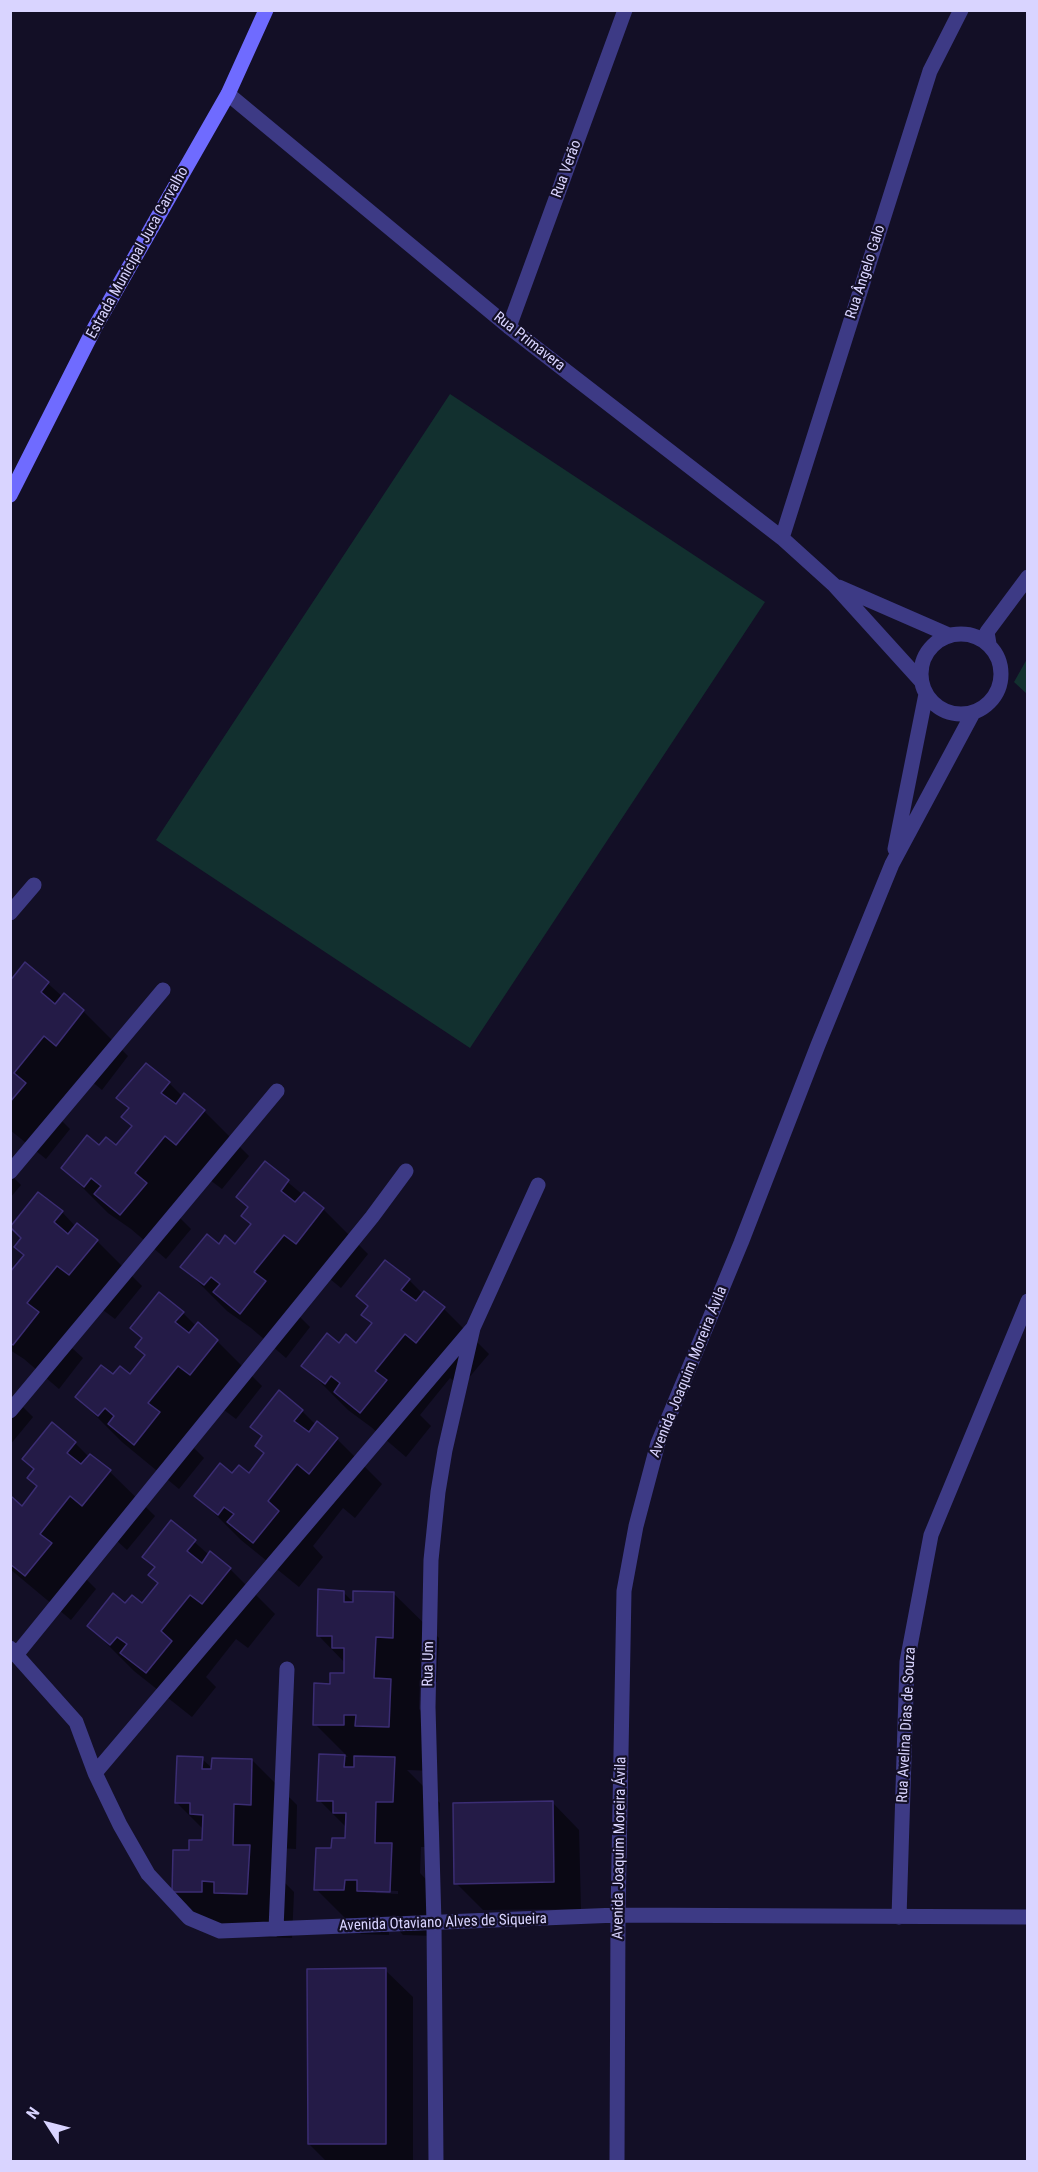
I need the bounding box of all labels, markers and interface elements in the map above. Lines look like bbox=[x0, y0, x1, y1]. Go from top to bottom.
street label: Rua Verão bbox=[548, 138, 586, 200]
street label: Estrada Municipal Juca Carvalho bbox=[83, 164, 193, 342]
street label: Rua Ângelo Galo bbox=[842, 223, 890, 321]
street label: Rua Primavera bbox=[490, 309, 568, 375]
street label: Avenida Joaquim Moreira Ávila bbox=[646, 1284, 732, 1460]
street label: Rua Um bbox=[420, 1641, 438, 1687]
street label: Rua Avelina Dias de Souza bbox=[894, 1647, 920, 1803]
street label: Avenida Joaquim Moreira Ávila bbox=[609, 1756, 631, 1940]
street label: Avenida Otaviano Alves de Siqueira bbox=[339, 1910, 547, 1936]
north arrow bbox=[18, 2094, 78, 2154]
text: N bbox=[22, 2104, 44, 2123]

